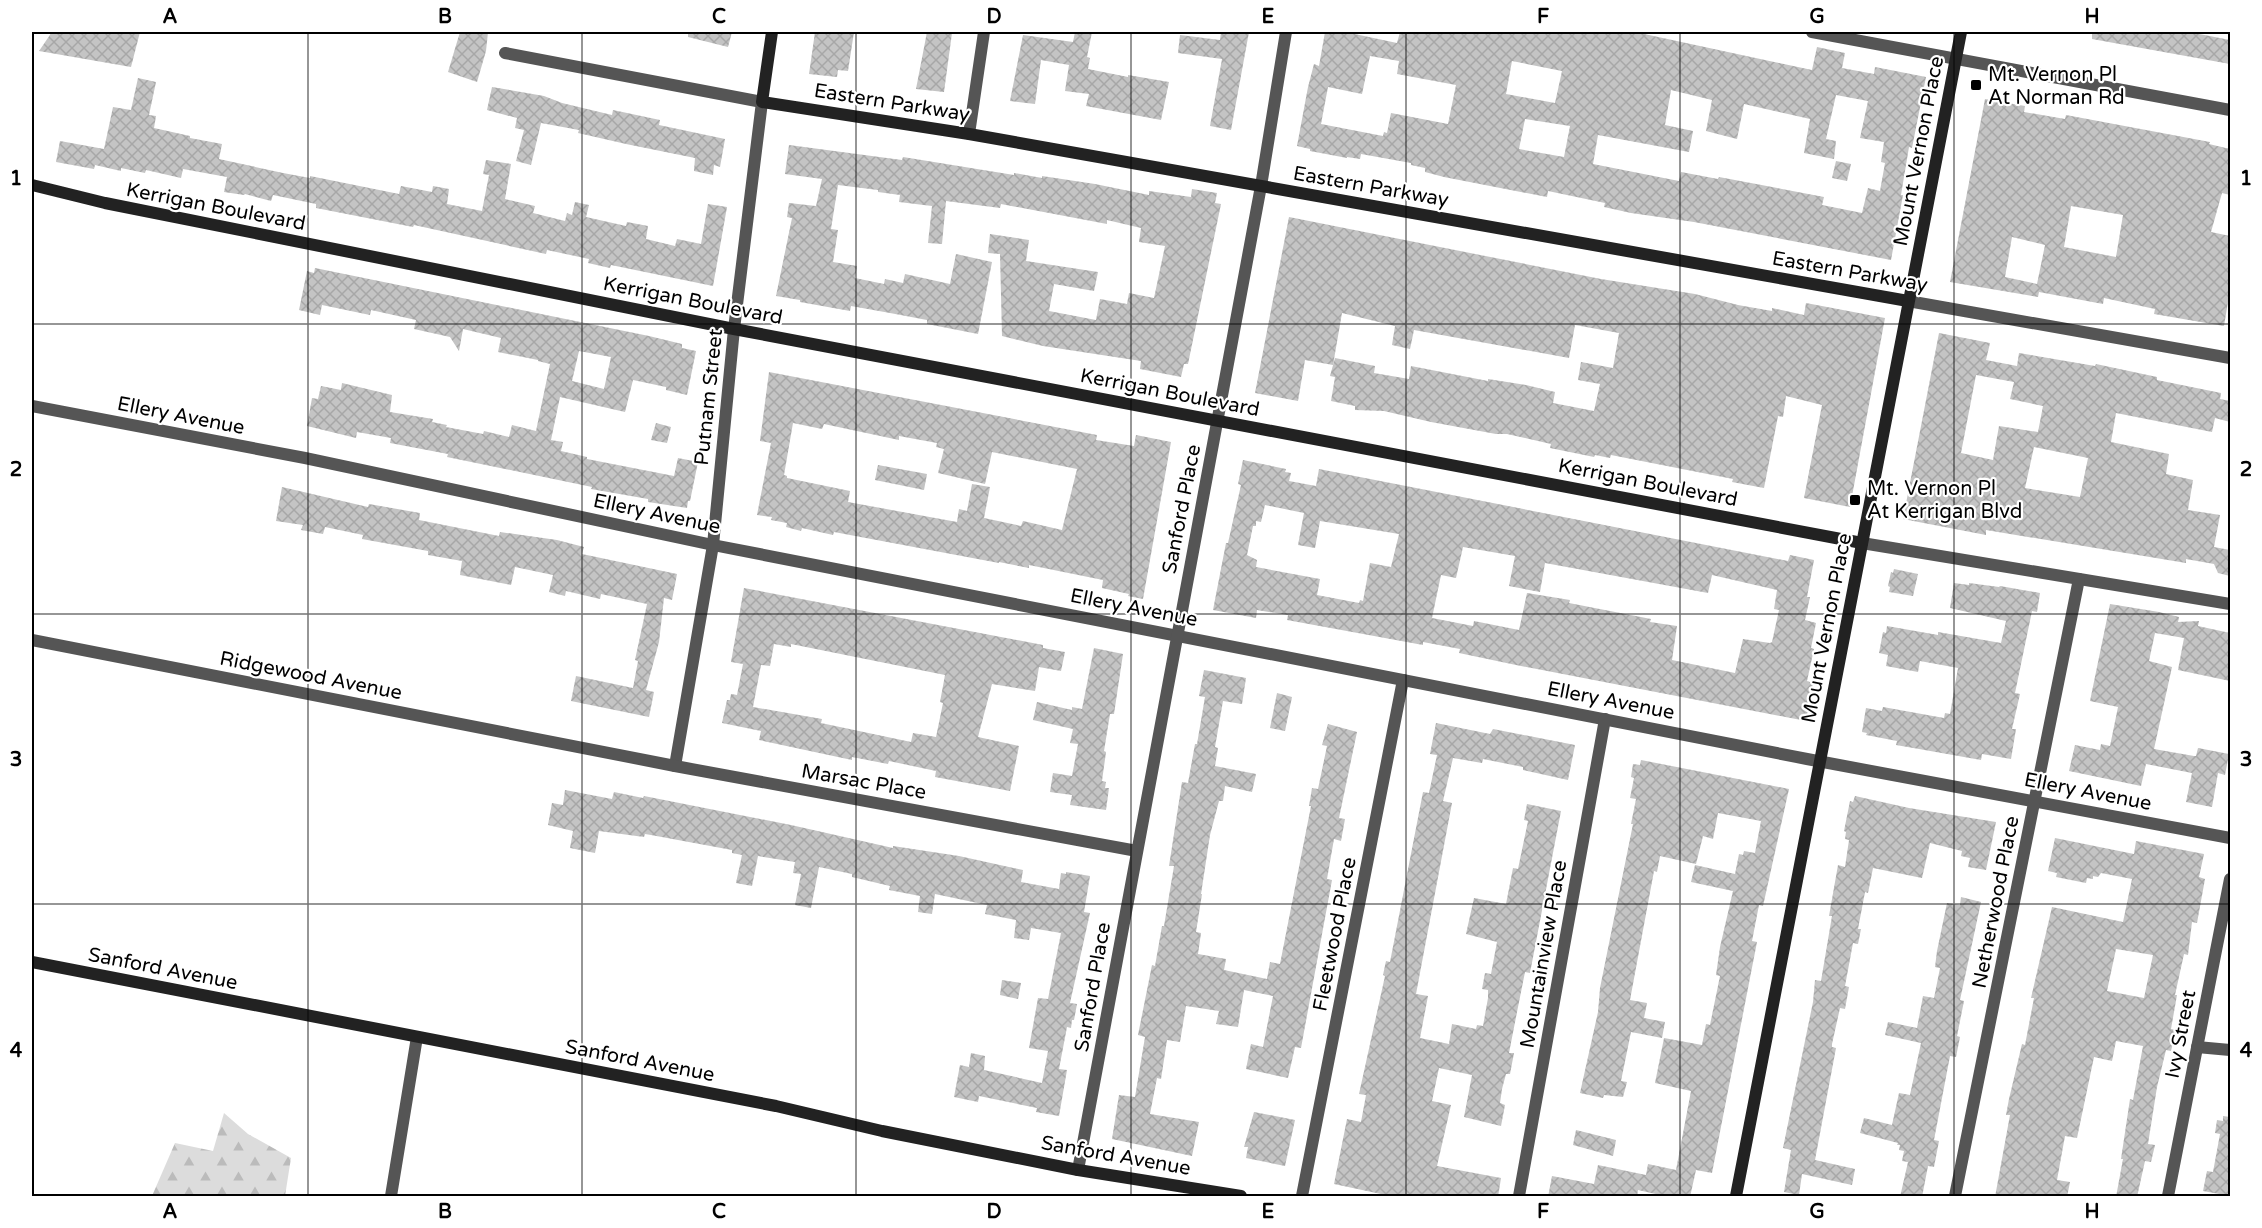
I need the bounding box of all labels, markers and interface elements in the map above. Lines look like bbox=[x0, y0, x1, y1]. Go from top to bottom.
text: A bbox=[163, 5, 178, 29]
text: B bbox=[438, 5, 452, 29]
text: C bbox=[712, 5, 726, 29]
text: D bbox=[986, 5, 1002, 29]
text: E bbox=[1262, 5, 1275, 29]
text: F bbox=[1537, 5, 1549, 29]
text: G bbox=[1809, 5, 1825, 29]
text: H bbox=[2084, 5, 2100, 29]
street label: Mount Vernon Place bbox=[1889, 54, 1949, 248]
place label: Mt. Vernon Pl At Norman Rd bbox=[1988, 63, 2125, 110]
marker: Mt. Vernon Pl At Norman Rd bbox=[1969, 78, 1983, 92]
street label: Eastern Parkway bbox=[812, 79, 972, 127]
street label: Eastern Parkway bbox=[1291, 161, 1451, 213]
text: 1 bbox=[10, 167, 22, 191]
text: 1 bbox=[2240, 167, 2252, 191]
street label: Kerrigan Boulevard bbox=[124, 178, 308, 236]
street label: Eastern Parkway bbox=[1770, 246, 1930, 298]
street label: Kerrigan Boulevard bbox=[601, 272, 785, 330]
street label: Putnam Street bbox=[690, 327, 728, 467]
street label: Kerrigan Boulevard bbox=[1078, 364, 1262, 422]
street label: Ellery Avenue bbox=[115, 392, 247, 440]
street label: Sanford Place bbox=[1158, 442, 1206, 576]
street label: Kerrigan Boulevard bbox=[1556, 454, 1740, 512]
text: 2 bbox=[10, 458, 22, 482]
text: 2 bbox=[2240, 458, 2252, 482]
place label: Mt. Vernon Pl At Kerrigan Blvd bbox=[1867, 477, 2022, 524]
street label: Ellery Avenue bbox=[591, 489, 722, 539]
marker: Mt. Vernon Pl At Kerrigan Blvd bbox=[1848, 493, 1862, 507]
street label: Mount Vernon Place bbox=[1797, 531, 1857, 725]
street label: Ellery Avenue bbox=[1068, 584, 1200, 632]
street label: Ridgewood Avenue bbox=[218, 647, 404, 705]
street label: Ellery Avenue bbox=[1545, 677, 1677, 725]
text: 3 bbox=[10, 748, 22, 772]
text: 3 bbox=[2240, 748, 2252, 772]
street label: Marsac Place bbox=[800, 759, 928, 805]
street label: Ellery Avenue bbox=[2022, 768, 2154, 816]
street label: Netherwood Place bbox=[1967, 814, 2024, 990]
street label: Fleetwood Place bbox=[1308, 855, 1362, 1013]
street label: Mountainview Place bbox=[1516, 858, 1572, 1050]
street label: Sanford Place bbox=[1070, 920, 1116, 1054]
street label: Sanford Avenue bbox=[86, 943, 239, 995]
street label: Ivy Street bbox=[2161, 988, 2201, 1080]
street label: Sanford Avenue bbox=[563, 1035, 716, 1087]
text: 4 bbox=[10, 1039, 23, 1063]
text: 4 bbox=[2240, 1039, 2253, 1063]
street label: Sanford Avenue bbox=[1039, 1131, 1192, 1181]
text: A bbox=[163, 1200, 178, 1224]
text: B bbox=[438, 1200, 452, 1224]
text: C bbox=[712, 1200, 726, 1224]
text: D bbox=[986, 1200, 1002, 1224]
text: E bbox=[1262, 1200, 1275, 1224]
text: F bbox=[1537, 1200, 1549, 1224]
text: G bbox=[1809, 1200, 1825, 1224]
text: H bbox=[2084, 1200, 2100, 1224]

